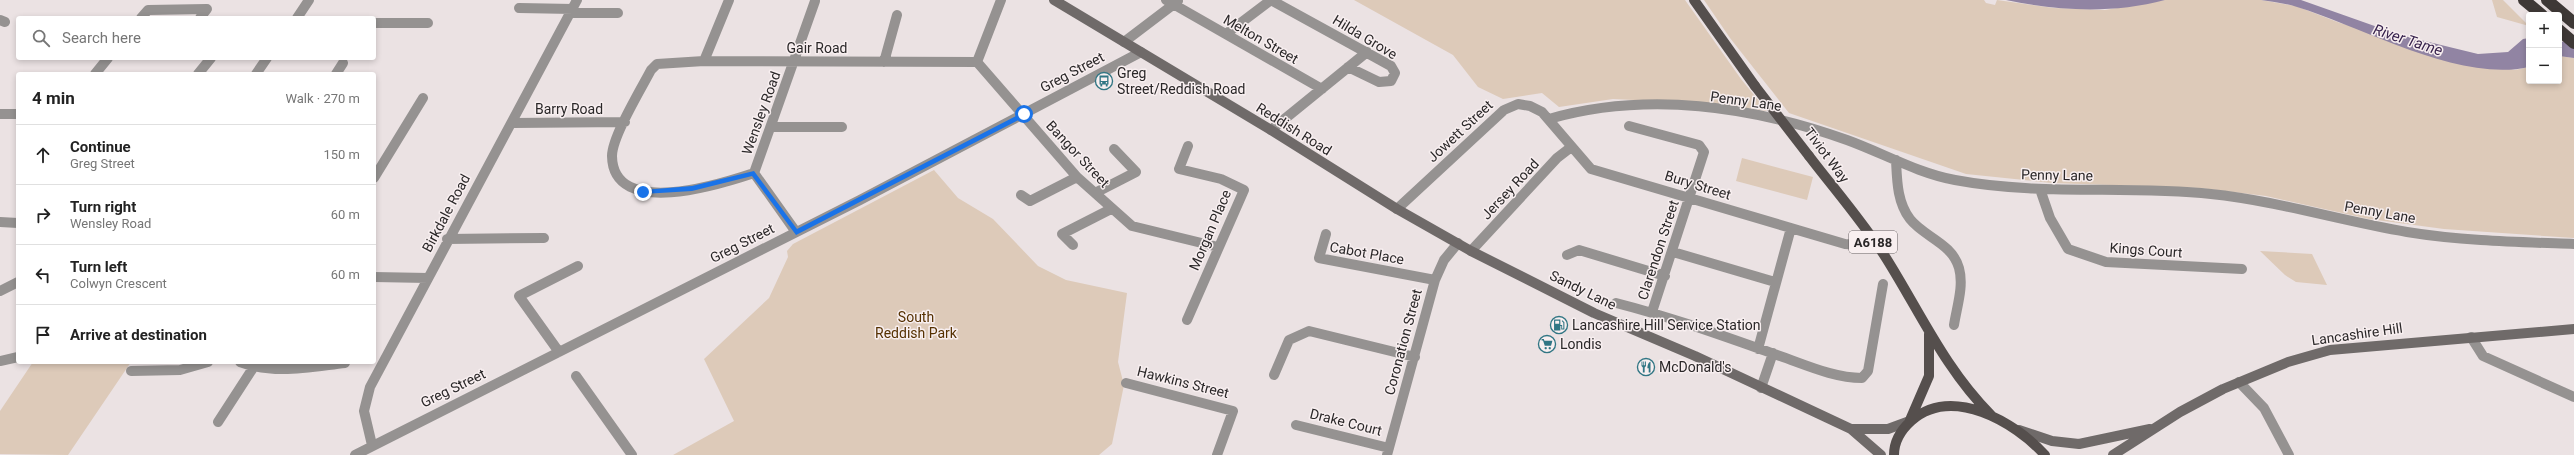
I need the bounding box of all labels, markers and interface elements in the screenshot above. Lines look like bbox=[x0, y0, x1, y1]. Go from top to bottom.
street label: Melton Street bbox=[1221, 11, 1302, 67]
street label: Hilda Grove bbox=[1330, 12, 1400, 62]
map controls bbox=[2526, 12, 2562, 84]
button: + bbox=[2526, 12, 2562, 48]
search box bbox=[16, 16, 376, 60]
water label: River Tame bbox=[2371, 20, 2445, 60]
icon: search bbox=[30, 27, 52, 49]
text: Search here bbox=[62, 29, 141, 47]
street label: Gair Road bbox=[787, 40, 847, 56]
street label: Greg Street bbox=[1037, 48, 1107, 95]
button: − bbox=[2526, 48, 2562, 84]
place label: Greg Street/Reddish Road bbox=[1117, 65, 1246, 97]
street label: Wensley Road bbox=[739, 69, 783, 157]
bus stop icon: Greg Street/Reddish Road bbox=[1094, 71, 1114, 91]
text: 4 min bbox=[32, 88, 75, 108]
street label: Penny Lane bbox=[1709, 88, 1783, 114]
text: Walk · 270 m bbox=[285, 91, 360, 106]
street label: Jowett Street bbox=[1424, 96, 1496, 165]
street label: Reddish Road bbox=[1253, 99, 1335, 159]
street label: Barry Road bbox=[535, 101, 603, 117]
route start bbox=[1015, 105, 1033, 123]
street label: Bangor Street bbox=[1043, 117, 1113, 191]
street label: Tiviot Way bbox=[1801, 125, 1853, 186]
text: Continue bbox=[70, 138, 131, 156]
icon: ahead bbox=[32, 144, 54, 166]
text: 150 m bbox=[323, 147, 360, 162]
text: Greg Street bbox=[70, 156, 135, 171]
street label: Jersey Road bbox=[1478, 156, 1542, 222]
street label: Penny Lane bbox=[2021, 166, 2093, 184]
street label: Bury Street bbox=[1663, 167, 1733, 203]
street label: Birkdale Road bbox=[419, 171, 473, 255]
route end bbox=[634, 183, 652, 201]
street label: Morgan Place bbox=[1186, 187, 1234, 273]
text: Turn right bbox=[70, 198, 136, 216]
street label: Clarendon Street bbox=[1634, 198, 1682, 302]
street label: Penny Lane bbox=[2343, 198, 2417, 226]
icon: right bbox=[32, 204, 54, 226]
text: 60 m bbox=[331, 207, 360, 222]
text: Wensley Road bbox=[70, 216, 151, 231]
street label: Greg Street bbox=[707, 220, 777, 266]
road number: A6188 bbox=[1849, 231, 1897, 253]
street label: Cabot Place bbox=[1329, 239, 1405, 267]
street label: Kings Court bbox=[2109, 239, 2183, 261]
text: Turn left bbox=[70, 258, 127, 276]
icon: left bbox=[32, 264, 54, 286]
text: 60 m bbox=[331, 267, 360, 282]
street label: Sandy Lane bbox=[1547, 267, 1619, 313]
text: Colwyn Crescent bbox=[70, 276, 167, 291]
street label: Coronation Street bbox=[1381, 287, 1425, 397]
park label: South Reddish Park bbox=[875, 309, 958, 341]
fuel station icon: Lancashire Hill Service Station bbox=[1549, 315, 1569, 335]
place label: Lancashire Hill Service Station bbox=[1572, 317, 1761, 333]
street label: Lancashire Hill bbox=[2310, 320, 2404, 348]
icon: arrive bbox=[32, 324, 54, 346]
text: Arrive at destination bbox=[70, 326, 207, 344]
supermarket icon: Londis bbox=[1537, 334, 1557, 354]
place label: Londis bbox=[1560, 336, 1602, 352]
restaurant icon: McDonald's bbox=[1636, 357, 1656, 377]
place label: McDonald's bbox=[1659, 359, 1732, 375]
street label: Hawkins Street bbox=[1135, 363, 1231, 401]
street label: Greg Street bbox=[418, 365, 488, 410]
street label: Drake Court bbox=[1308, 405, 1384, 439]

